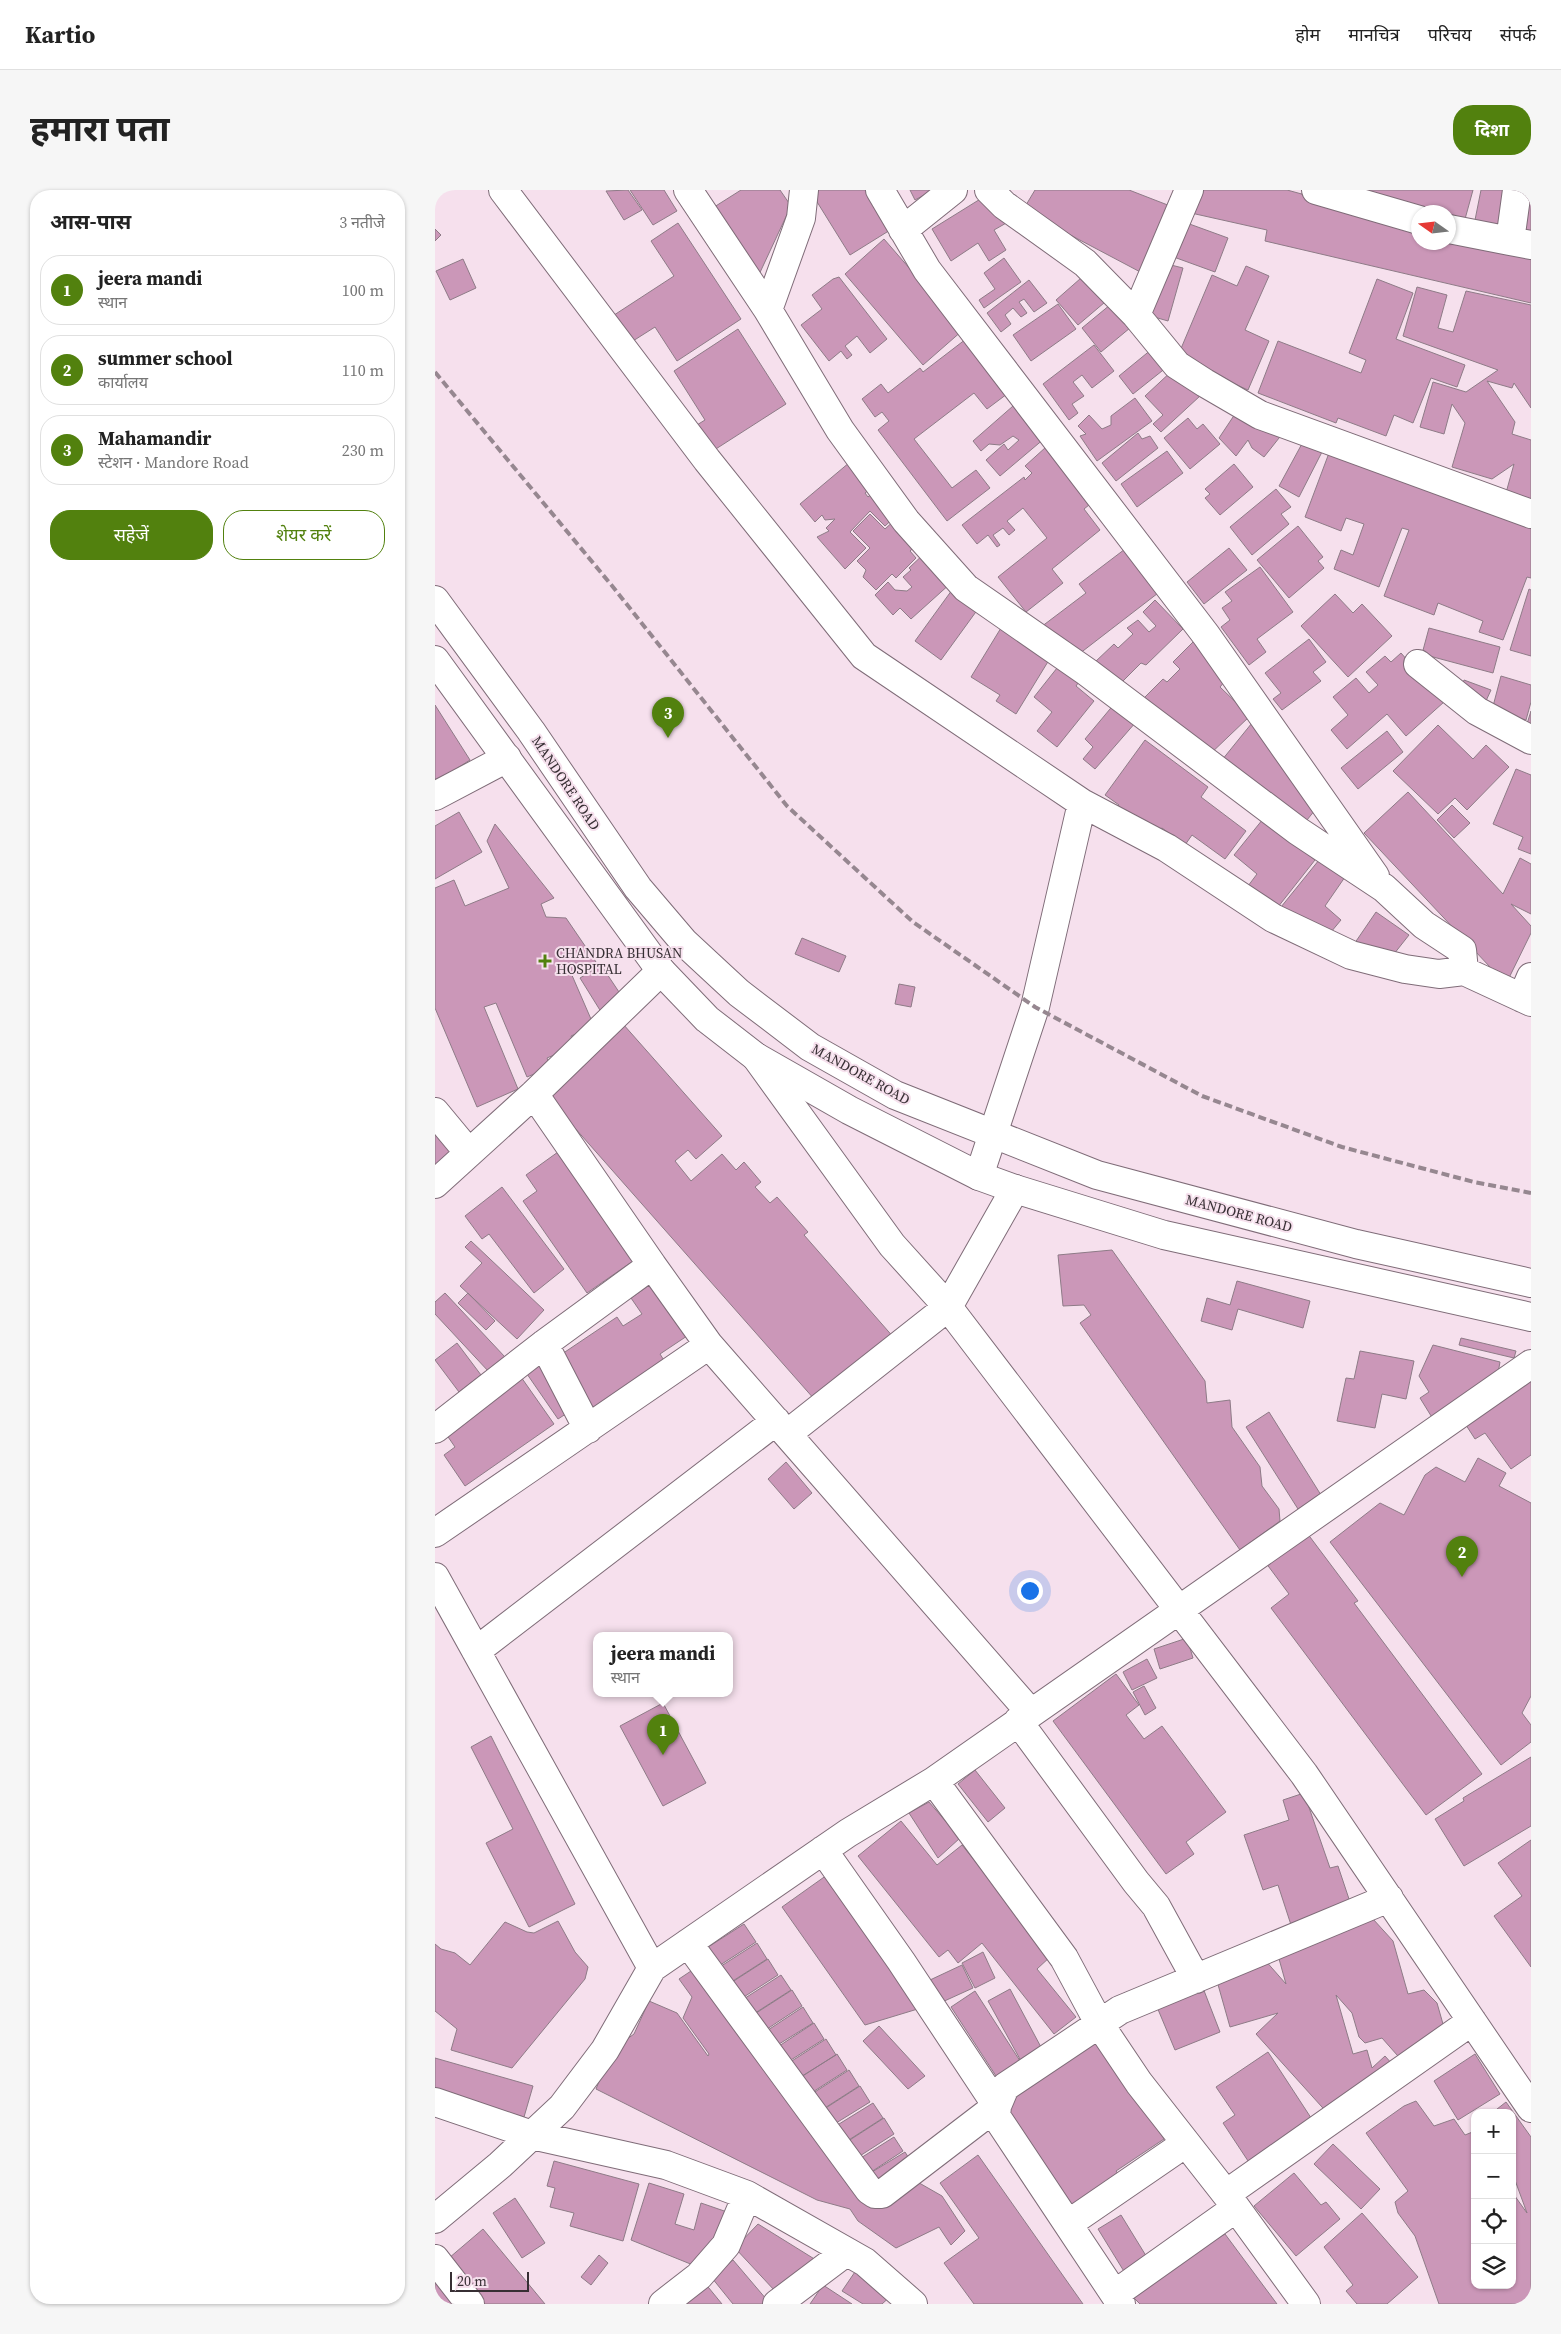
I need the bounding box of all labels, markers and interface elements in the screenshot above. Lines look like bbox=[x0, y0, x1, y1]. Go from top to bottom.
text: Kartio bbox=[25, 18, 95, 51]
text: होम bbox=[1295, 22, 1320, 47]
text: मानचित्र bbox=[1348, 22, 1400, 47]
text: परिचय bbox=[1428, 22, 1472, 47]
text: संपर्क bbox=[1500, 22, 1536, 47]
text: हमारा पता bbox=[30, 105, 170, 153]
button: दिशा bbox=[1453, 105, 1531, 155]
north arrow bbox=[1411, 205, 1456, 250]
text: आस-पास bbox=[50, 207, 131, 236]
text: 3 नतीजे bbox=[339, 211, 385, 233]
text: jeera mandi bbox=[98, 265, 202, 291]
text: 1 bbox=[63, 279, 71, 301]
text: 100 m bbox=[342, 279, 384, 301]
text: स्थान bbox=[98, 291, 127, 313]
text: summer school bbox=[98, 345, 233, 371]
text: 2 bbox=[63, 359, 71, 381]
text: 110 m bbox=[342, 359, 384, 381]
text: कार्यालय bbox=[98, 371, 148, 393]
text: Mahamandir bbox=[98, 425, 211, 451]
text: 3 bbox=[63, 439, 71, 461]
text: 230 m bbox=[342, 439, 384, 461]
text: स्टेशन · Mandore Road bbox=[98, 451, 249, 473]
button: सहेजें bbox=[50, 510, 213, 560]
button: शेयर करें bbox=[223, 510, 385, 560]
pin: 3 bbox=[652, 697, 684, 738]
street label: MANDORE ROAD bbox=[527, 732, 605, 834]
place label: CHANDRA BHUSAN HOSPITAL bbox=[556, 943, 682, 979]
marker: CHANDRA BHUSAN HOSPITAL bbox=[538, 954, 552, 968]
street label: MANDORE ROAD bbox=[808, 1039, 914, 1109]
street label: MANDORE ROAD bbox=[1183, 1189, 1295, 1237]
pin: 2 bbox=[1446, 1536, 1478, 1577]
your location bbox=[1017, 1578, 1043, 1604]
popup bbox=[593, 1632, 733, 1697]
text: jeera mandi bbox=[611, 1640, 715, 1666]
text: स्थान bbox=[611, 1666, 640, 1688]
pin: 1 bbox=[647, 1714, 679, 1755]
map controls bbox=[1471, 2109, 1516, 2289]
button: + bbox=[1471, 2109, 1516, 2154]
button: − bbox=[1471, 2154, 1516, 2199]
button: locate bbox=[1471, 2199, 1516, 2244]
button: layers bbox=[1471, 2244, 1516, 2289]
scale bar bbox=[450, 2269, 529, 2292]
text: 20 m bbox=[457, 2271, 487, 2291]

